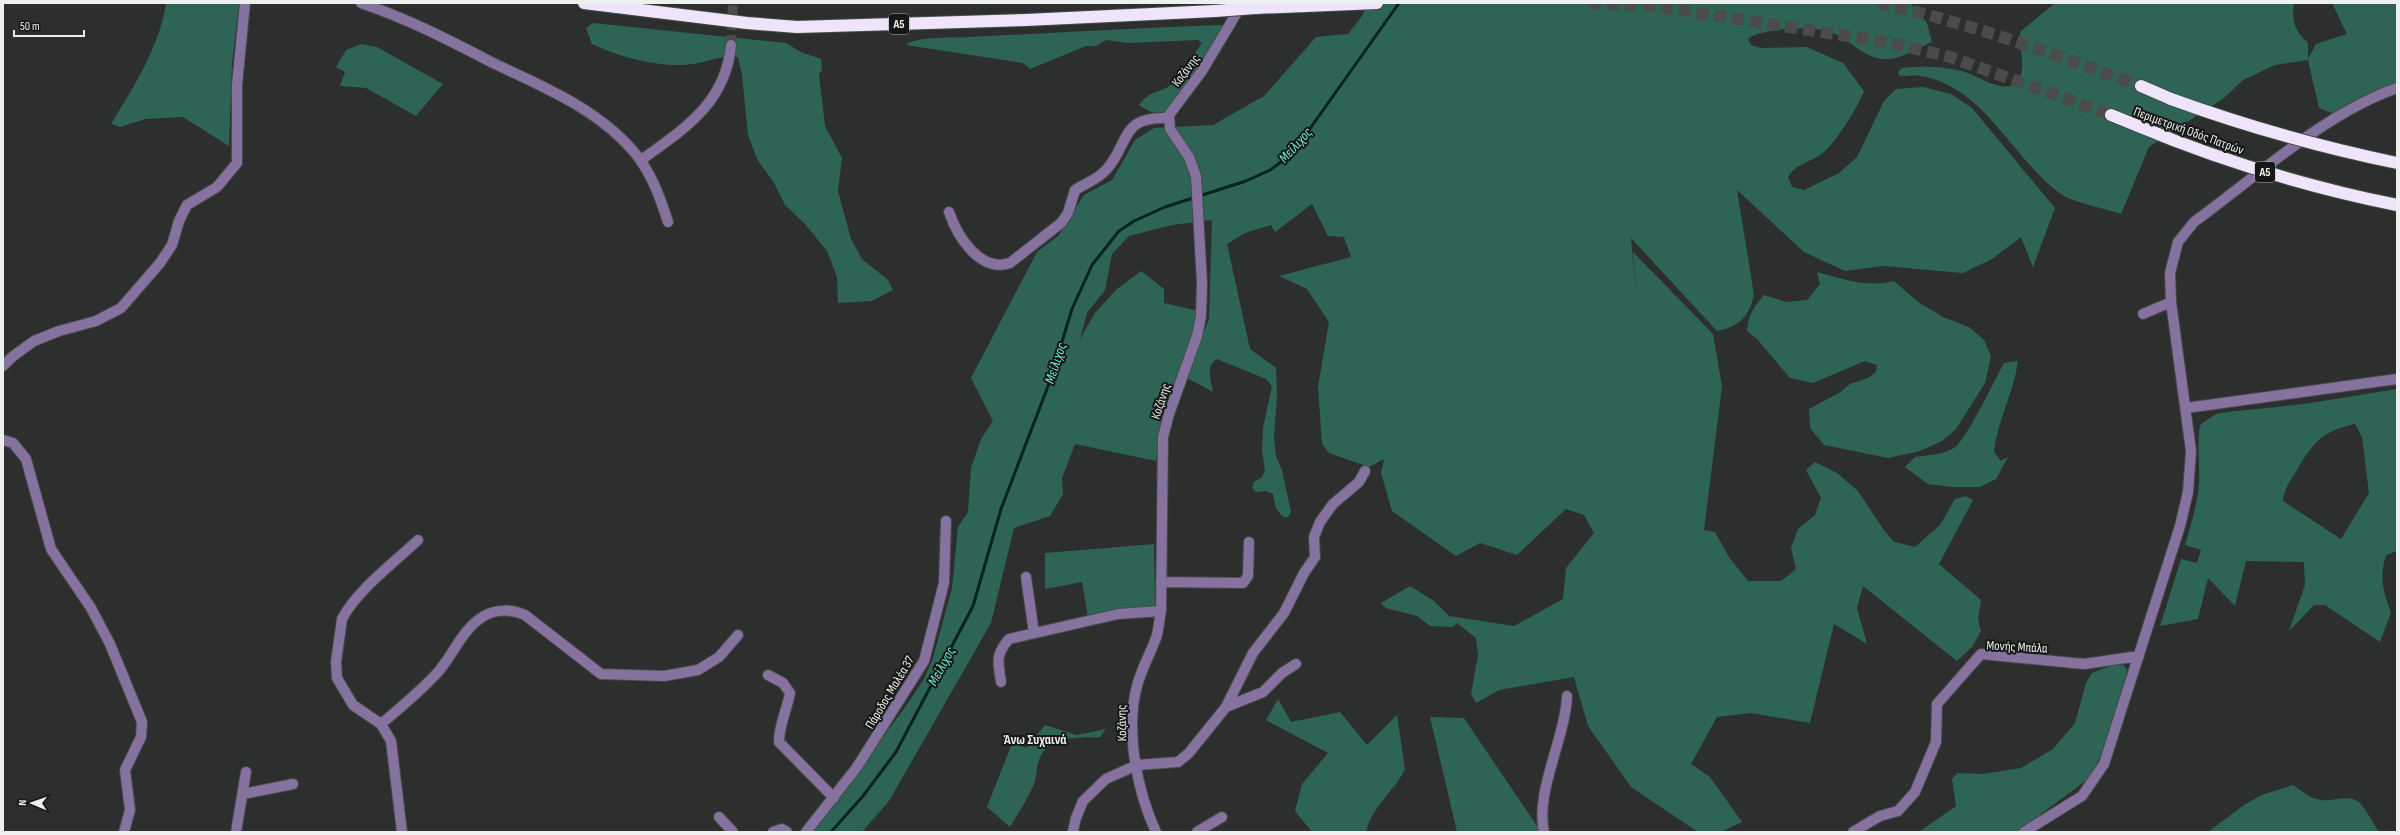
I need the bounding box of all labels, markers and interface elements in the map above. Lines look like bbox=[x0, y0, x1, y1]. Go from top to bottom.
scale bar bbox=[14, 12, 84, 38]
road number: Α5 bbox=[889, 14, 909, 34]
text: 50 m bbox=[20, 19, 40, 34]
street label: Κοζάνης bbox=[1168, 51, 1203, 90]
street label: Περιμετρική Οδός Πατρών bbox=[2131, 104, 2246, 158]
water label: Μείλιχος bbox=[1275, 124, 1316, 167]
road number: Α5 bbox=[2255, 162, 2275, 182]
water label: Μείλιχος bbox=[1041, 340, 1070, 386]
street label: Κοζάνης bbox=[1148, 381, 1174, 421]
street label: Μονής Μπάλα bbox=[1986, 637, 2048, 657]
water label: Μείλιχος bbox=[924, 643, 959, 689]
street label: Πάροδος Μαλέα 37 bbox=[862, 652, 918, 732]
street label: Κοζάνης bbox=[1114, 705, 1130, 741]
district label: Άνω Συχαινά bbox=[1004, 731, 1067, 748]
north arrow bbox=[12, 783, 52, 823]
text: N bbox=[16, 799, 29, 806]

